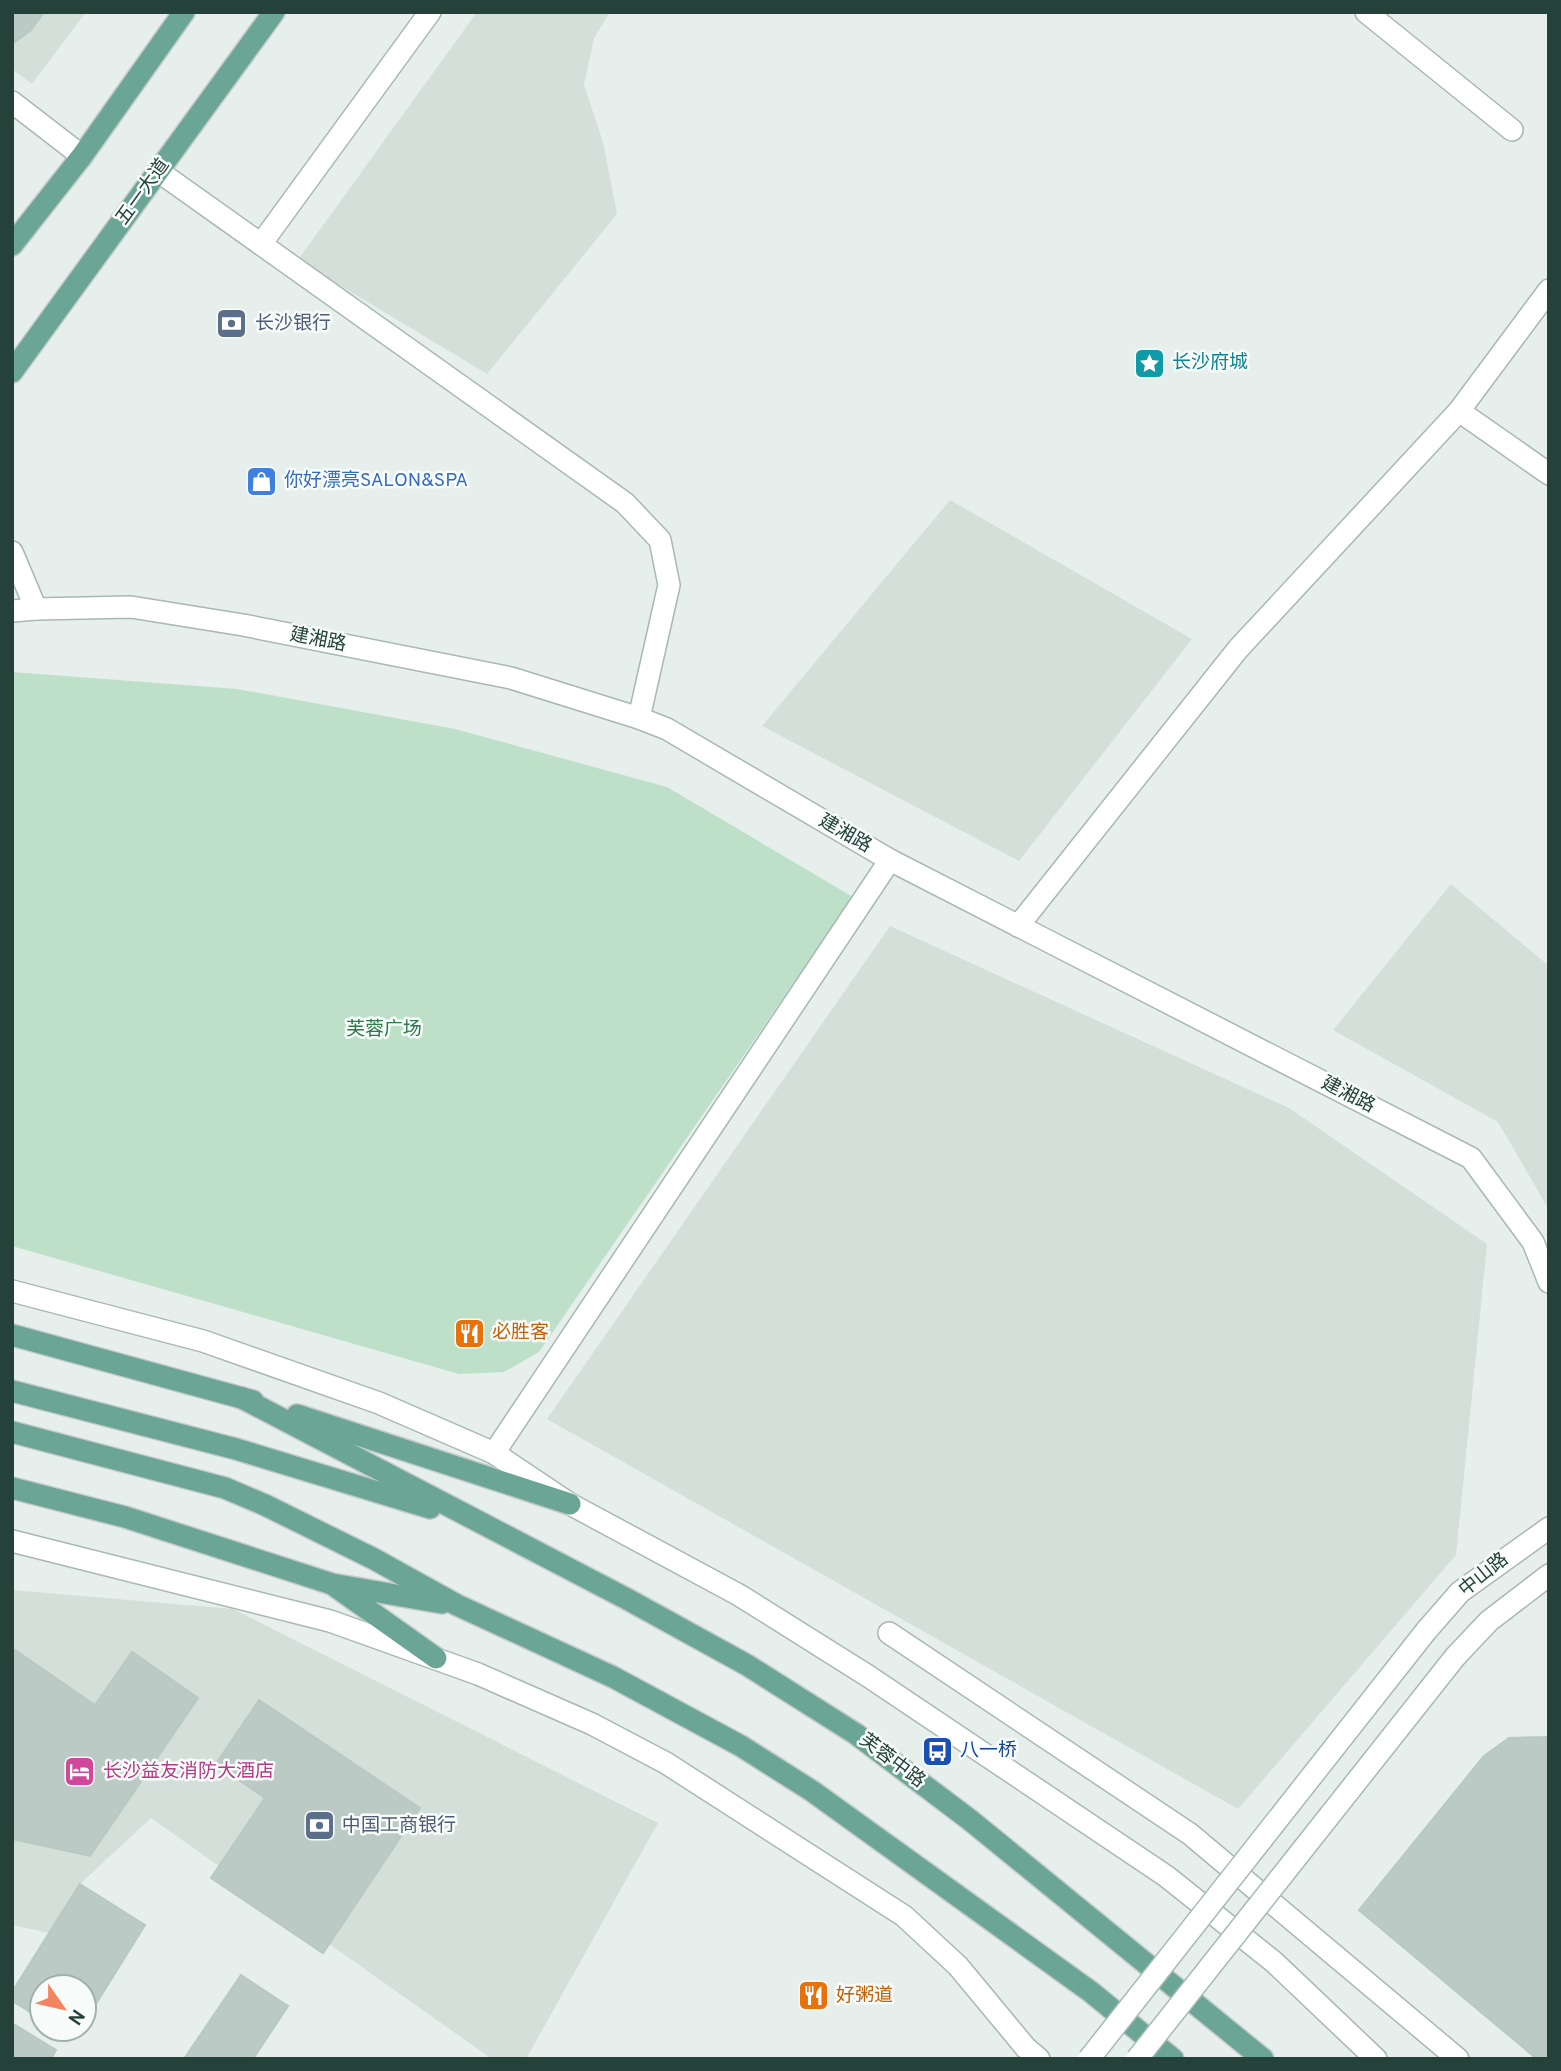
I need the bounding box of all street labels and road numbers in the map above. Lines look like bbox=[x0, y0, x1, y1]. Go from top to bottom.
street label: 五一大道 bbox=[111, 154, 175, 230]
street label: 建湘路 bbox=[288, 623, 348, 657]
street label: 建湘路 bbox=[814, 809, 876, 859]
street label: 建湘路 bbox=[1317, 1071, 1379, 1119]
street label: 中山路 bbox=[1454, 1548, 1514, 1602]
street label: 芙蓉中路 bbox=[854, 1729, 930, 1793]

